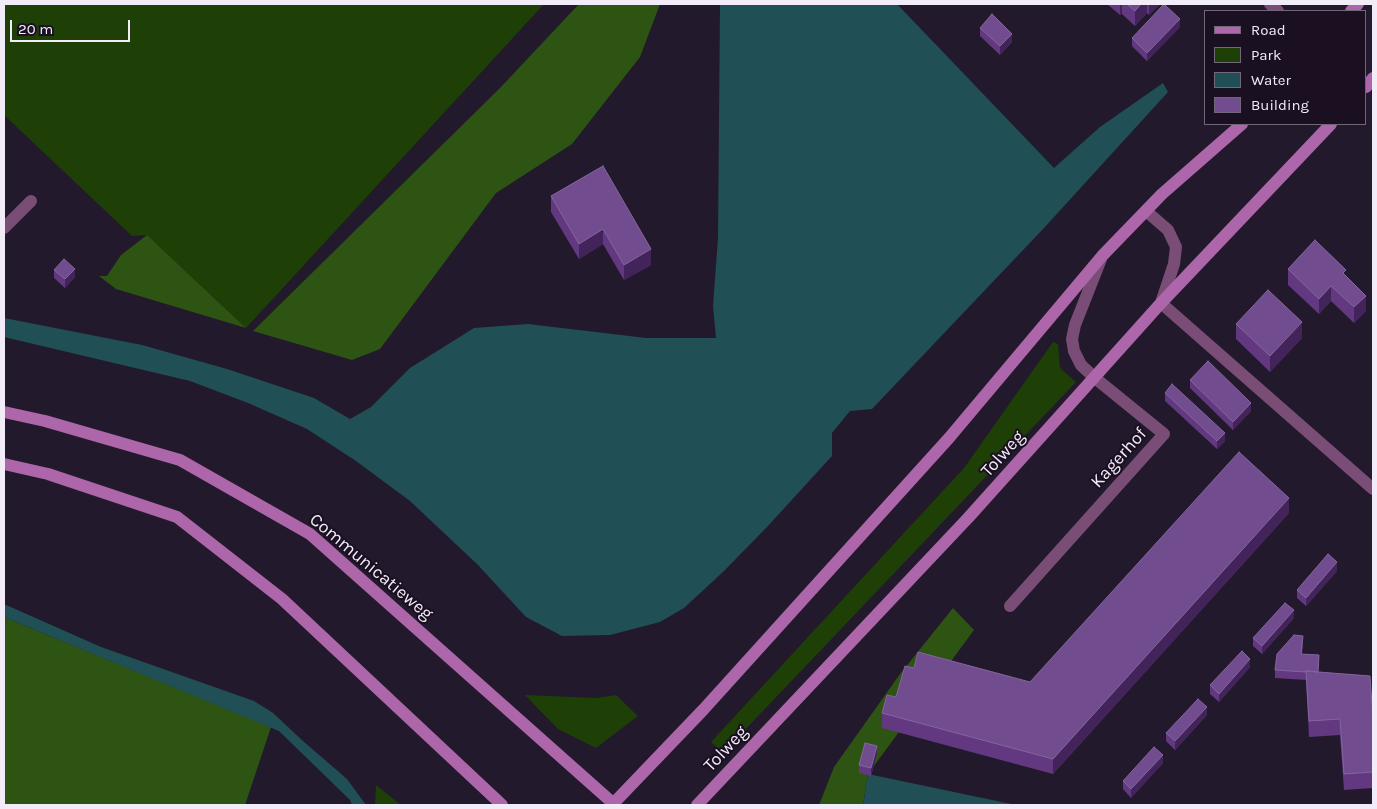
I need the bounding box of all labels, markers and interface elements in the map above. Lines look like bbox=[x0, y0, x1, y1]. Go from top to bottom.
scale bar bbox=[12, 10, 132, 42]
legend bbox=[1204, 10, 1367, 125]
text: 20 m bbox=[18, 20, 53, 38]
text: Road bbox=[1251, 21, 1286, 39]
text: Park bbox=[1251, 46, 1281, 64]
text: Water bbox=[1251, 71, 1291, 89]
text: Building bbox=[1251, 96, 1309, 114]
street label: Kagerhof bbox=[1086, 423, 1152, 493]
street label: Tolweg bbox=[977, 426, 1029, 482]
street label: Communicatieweg bbox=[305, 509, 437, 625]
street label: Tolweg bbox=[699, 722, 753, 776]

